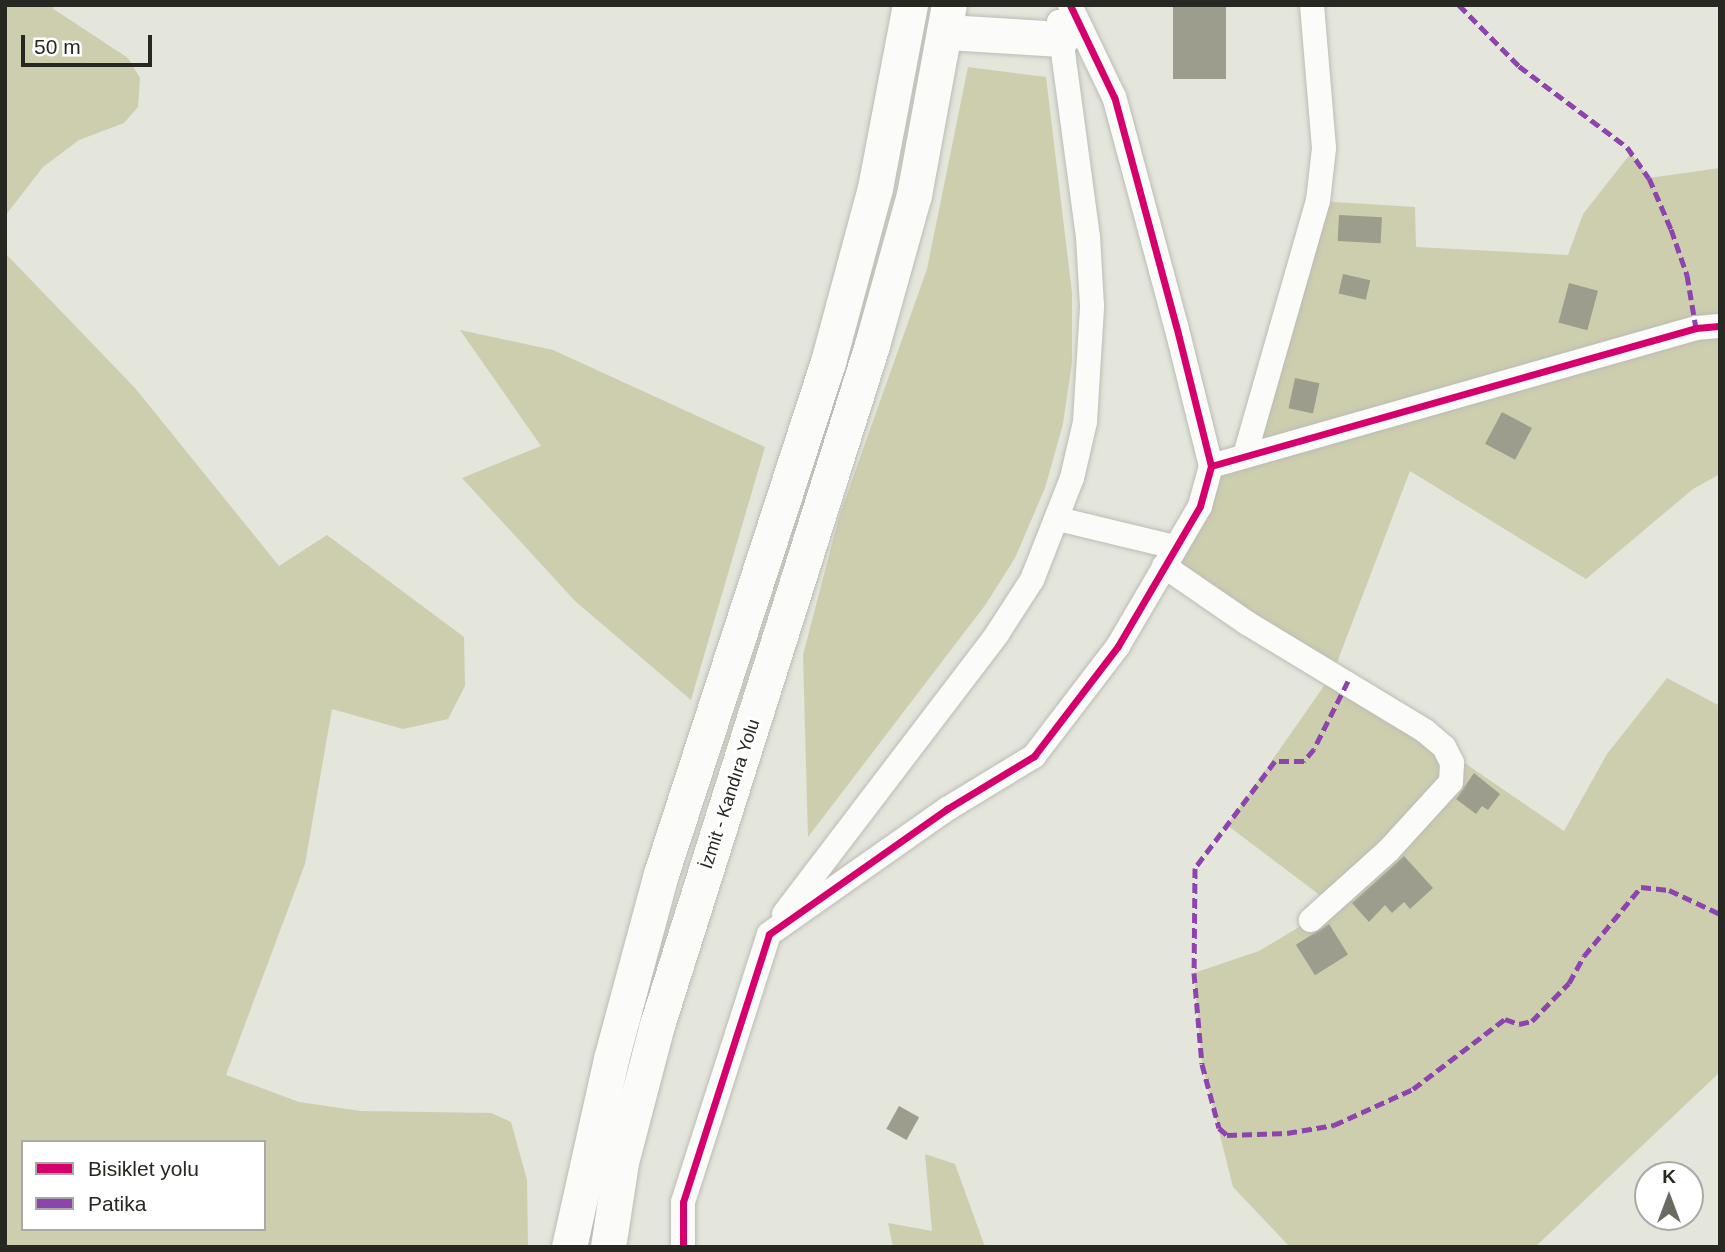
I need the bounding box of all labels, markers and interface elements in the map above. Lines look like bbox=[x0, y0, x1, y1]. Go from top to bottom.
scale bar bbox=[24, 21, 156, 65]
text: 50 m bbox=[34, 35, 81, 58]
street label: İzmit - Kandıra Yolu bbox=[696, 716, 764, 872]
legend bbox=[21, 1140, 266, 1231]
text: Bisiklet yolu bbox=[88, 1157, 199, 1180]
north arrow bbox=[1634, 1161, 1704, 1231]
text: K bbox=[1662, 1166, 1676, 1187]
text: Patika bbox=[88, 1192, 146, 1215]

